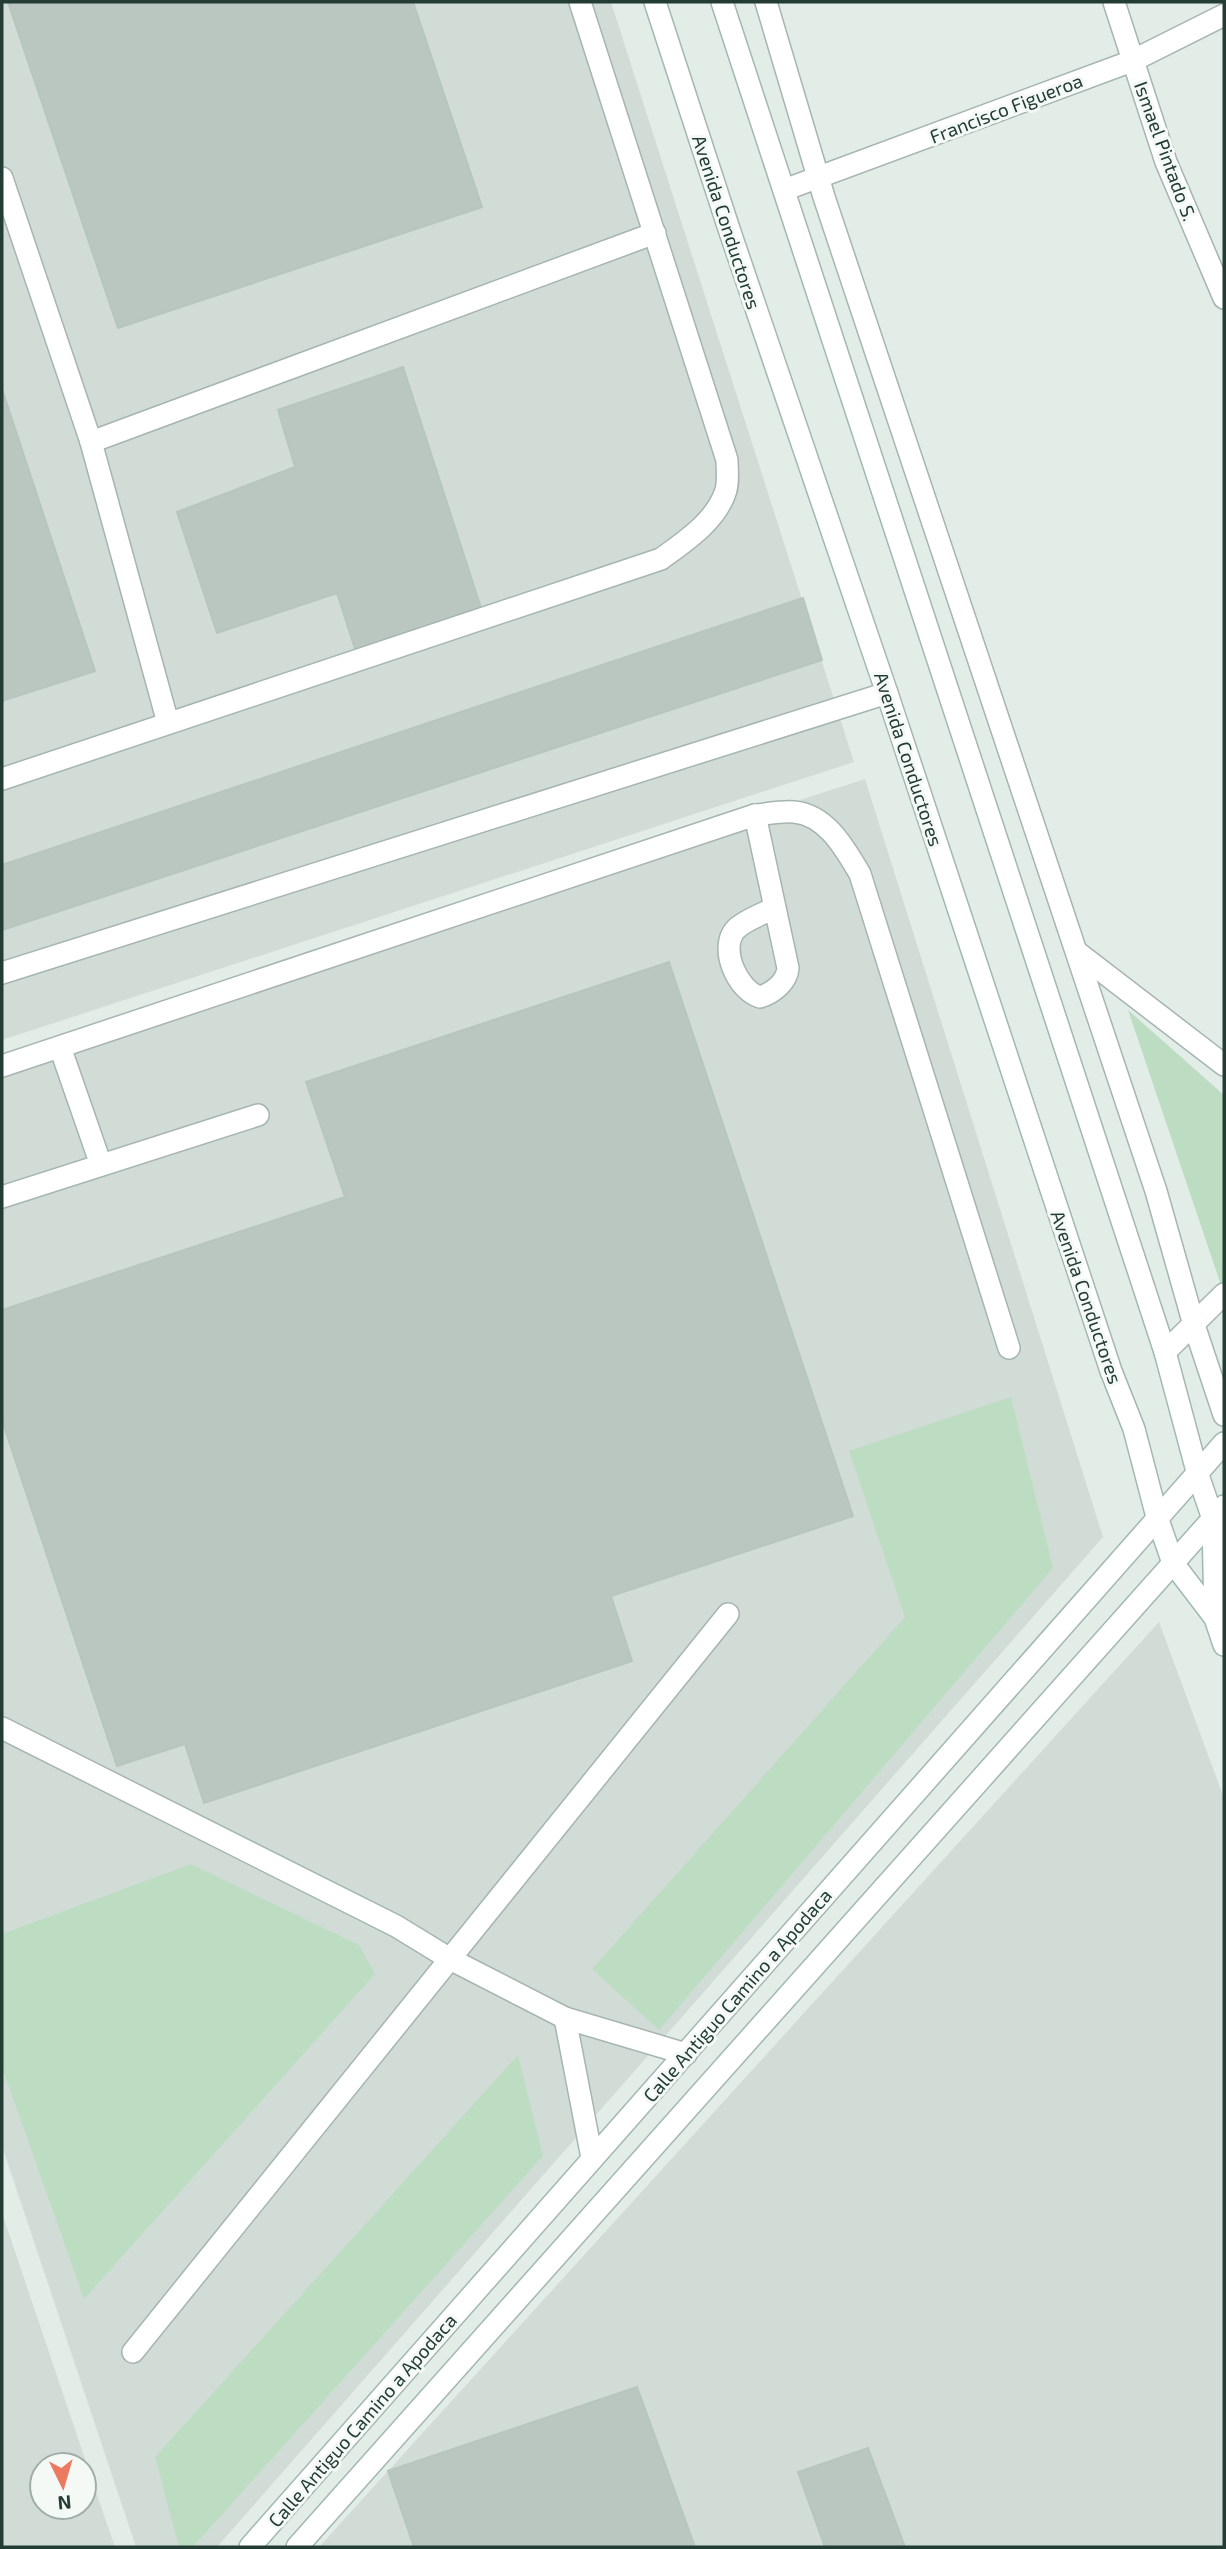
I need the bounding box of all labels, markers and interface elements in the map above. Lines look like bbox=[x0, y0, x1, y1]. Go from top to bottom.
street label: Francisco Figueroa bbox=[926, 68, 1086, 148]
street label: Ismael Pintado S. bbox=[1130, 78, 1202, 224]
street label: Avenida Conductores bbox=[688, 132, 766, 312]
street label: Avenida Conductores bbox=[870, 669, 948, 849]
street label: Avenida Conductores bbox=[1047, 1207, 1127, 1387]
street label: Calle Antiguo Camino a Apodaca bbox=[638, 1884, 836, 2106]
street label: Calle Antiguo Camino a Apodaca bbox=[263, 2309, 461, 2531]
north arrow bbox=[28, 2451, 98, 2521]
text: N bbox=[57, 2491, 72, 2515]

